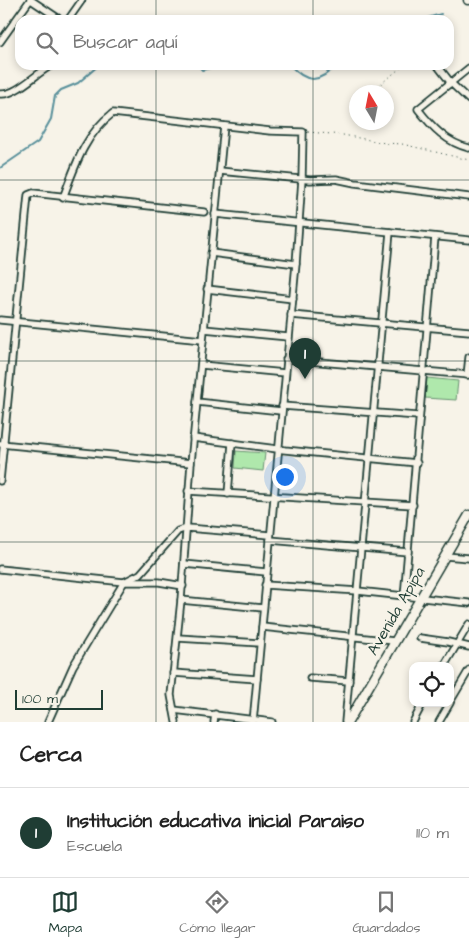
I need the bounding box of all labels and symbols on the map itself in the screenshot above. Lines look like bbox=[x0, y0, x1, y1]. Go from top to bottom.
north arrow bbox=[349, 85, 394, 130]
pin: 1 bbox=[289, 338, 321, 379]
your location bbox=[272, 464, 298, 490]
street label: Avenida Apipa bbox=[362, 563, 430, 659]
scale bar bbox=[15, 687, 102, 710]

